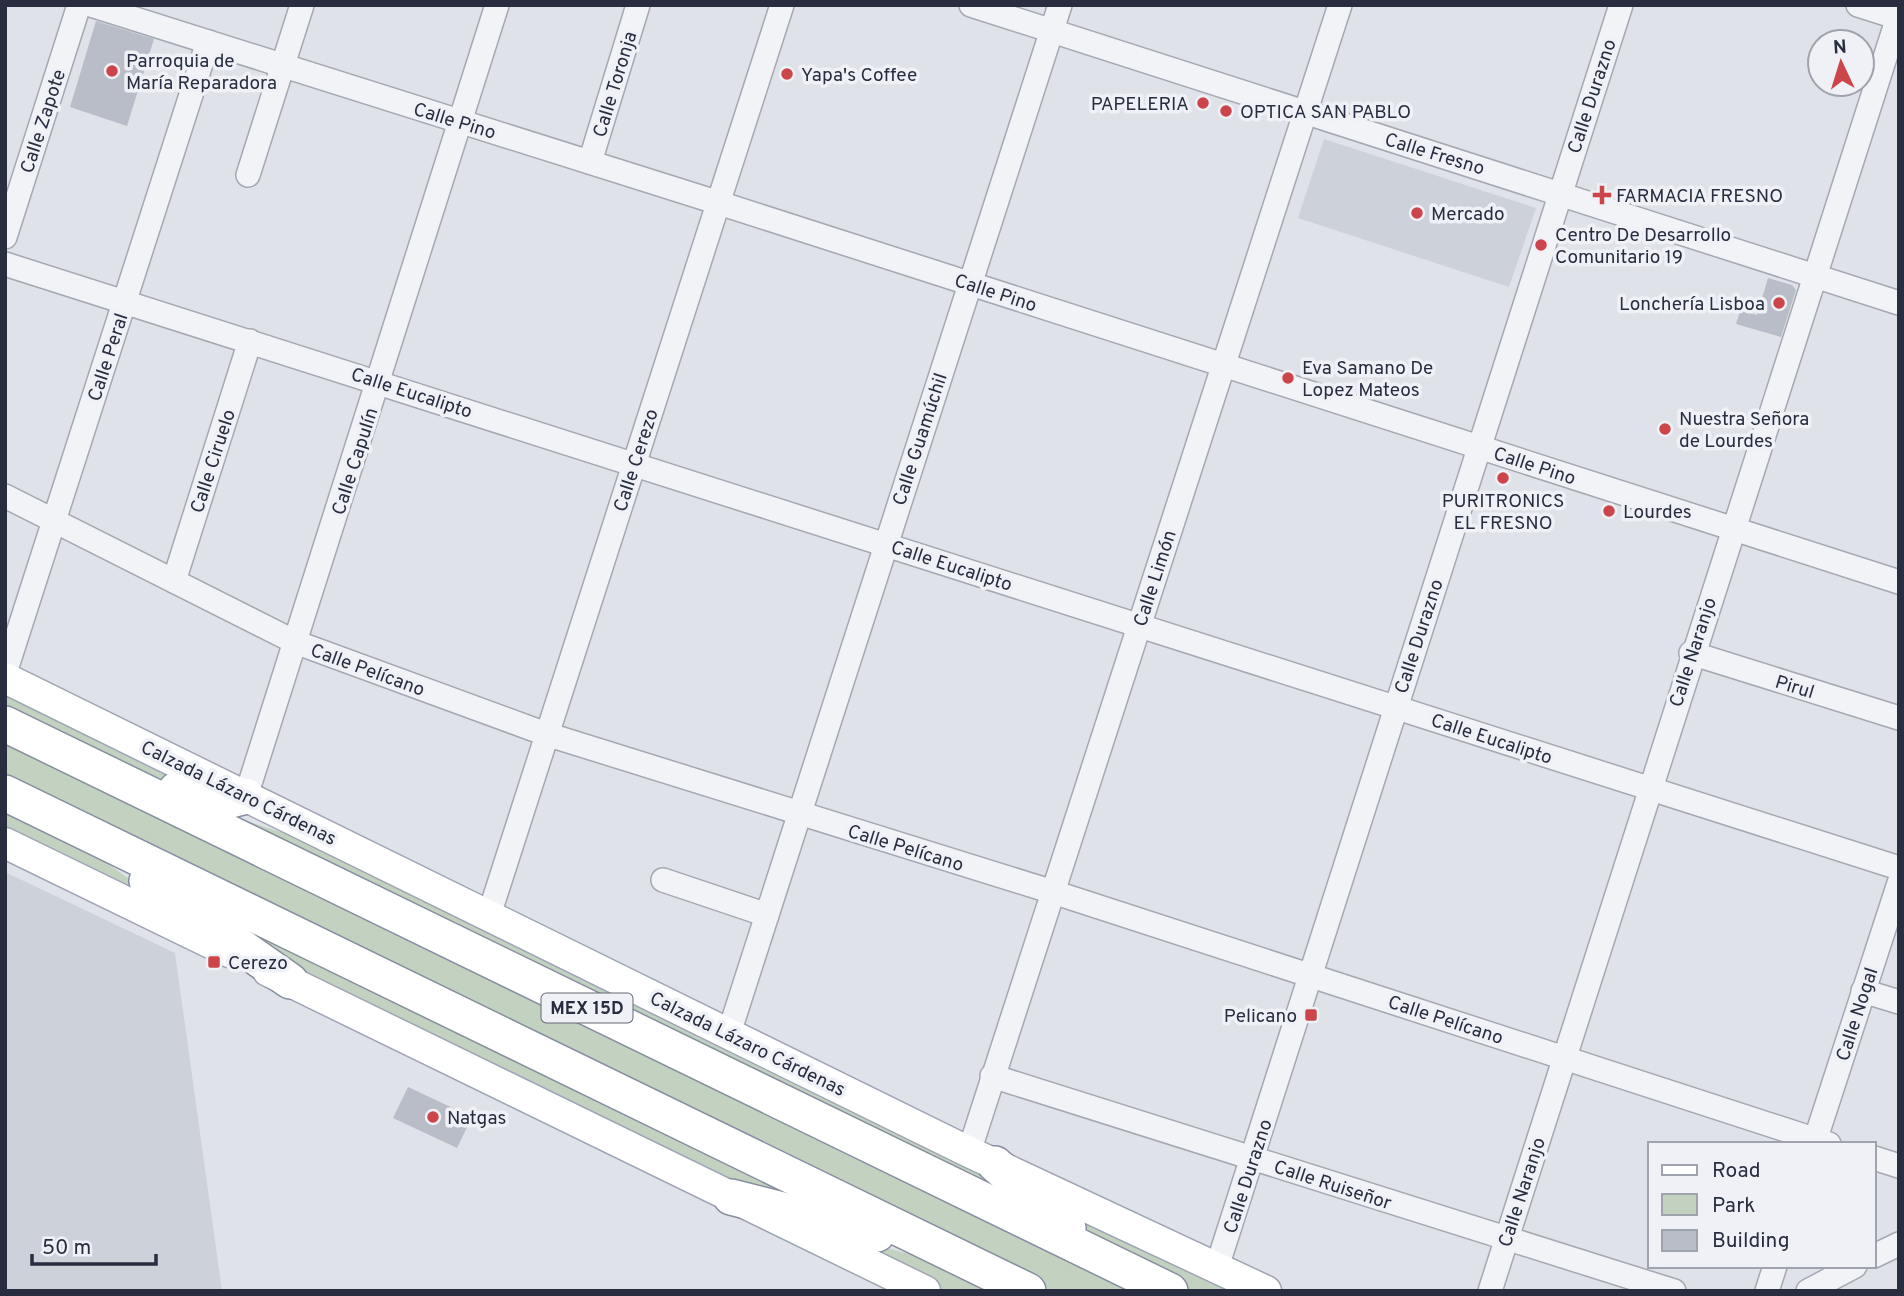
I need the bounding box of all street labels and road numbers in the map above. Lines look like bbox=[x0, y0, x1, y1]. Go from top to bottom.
street label: Calle Toronja bbox=[588, 29, 643, 140]
street label: Calle Durazno bbox=[1563, 36, 1623, 157]
street label: Calle Zapote bbox=[16, 66, 72, 177]
street label: Calle Pino bbox=[410, 98, 499, 146]
street label: Calle Fresno bbox=[1381, 128, 1487, 182]
street label: Calle Pino bbox=[951, 269, 1040, 318]
street label: Calle Peral bbox=[83, 310, 134, 405]
street label: Calle Eucalipto bbox=[348, 363, 475, 425]
street label: Calle Guamúchil bbox=[888, 370, 954, 509]
street label: Calle Capulín bbox=[327, 405, 385, 518]
street label: Calle Cerezo bbox=[609, 406, 665, 515]
street label: Calle Ciruelo bbox=[186, 407, 242, 517]
street label: Calle Pino bbox=[1490, 442, 1579, 491]
street label: Calle Limón bbox=[1129, 527, 1183, 630]
street label: Calle Eucalipto bbox=[888, 536, 1015, 598]
street label: Calle Durazno bbox=[1390, 576, 1450, 697]
street label: Calle Naranjo bbox=[1665, 595, 1723, 711]
street label: Calle Pelícano bbox=[307, 639, 428, 703]
street label: Pirul bbox=[1772, 671, 1817, 705]
street label: Calle Eucalipto bbox=[1428, 709, 1555, 771]
street label: Calzada Lázaro Cárdenas bbox=[136, 736, 340, 852]
street label: Calle Pelícano bbox=[844, 820, 966, 878]
street label: Calle Nogal bbox=[1831, 965, 1884, 1065]
street label: Calzada Lázaro Cárdenas bbox=[645, 987, 849, 1103]
street label: Calle Pelícano bbox=[1385, 991, 1506, 1051]
road number: MEX 15D bbox=[542, 993, 632, 1023]
street label: Calle Durazno bbox=[1219, 1116, 1279, 1237]
street label: Calle Naranjo bbox=[1494, 1135, 1552, 1251]
street label: Calle Ruiseñor bbox=[1270, 1156, 1395, 1216]

